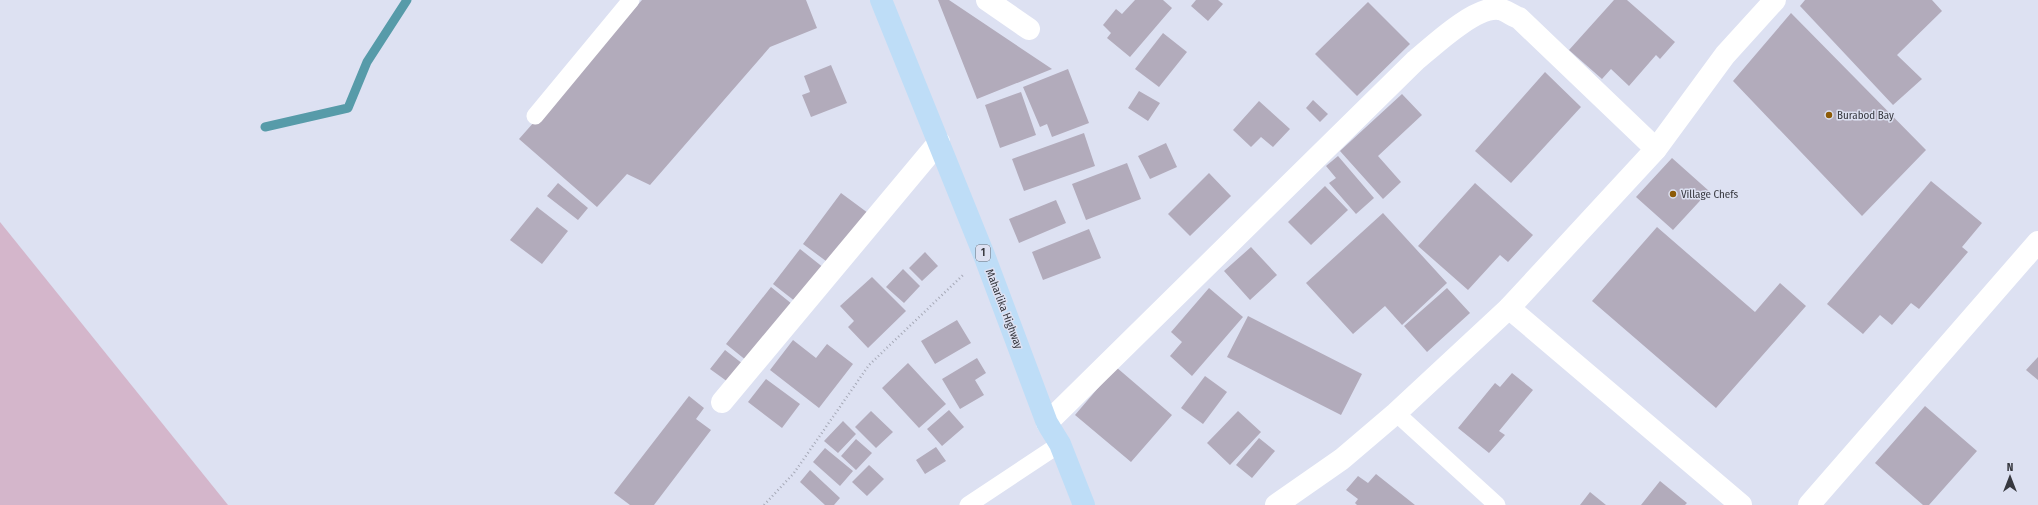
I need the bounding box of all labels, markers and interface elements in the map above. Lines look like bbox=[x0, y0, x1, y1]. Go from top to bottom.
place label: Burabod Bay bbox=[1837, 109, 1894, 122]
marker: Burabod Bay bbox=[1824, 110, 1834, 120]
place label: Village Chefs bbox=[1681, 188, 1738, 201]
marker: Village Chefs bbox=[1668, 189, 1678, 199]
road number: 1 bbox=[976, 245, 990, 261]
street label: Maharlika Highway bbox=[983, 267, 1025, 351]
north arrow bbox=[1990, 457, 2030, 497]
text: N bbox=[2007, 461, 2013, 474]

